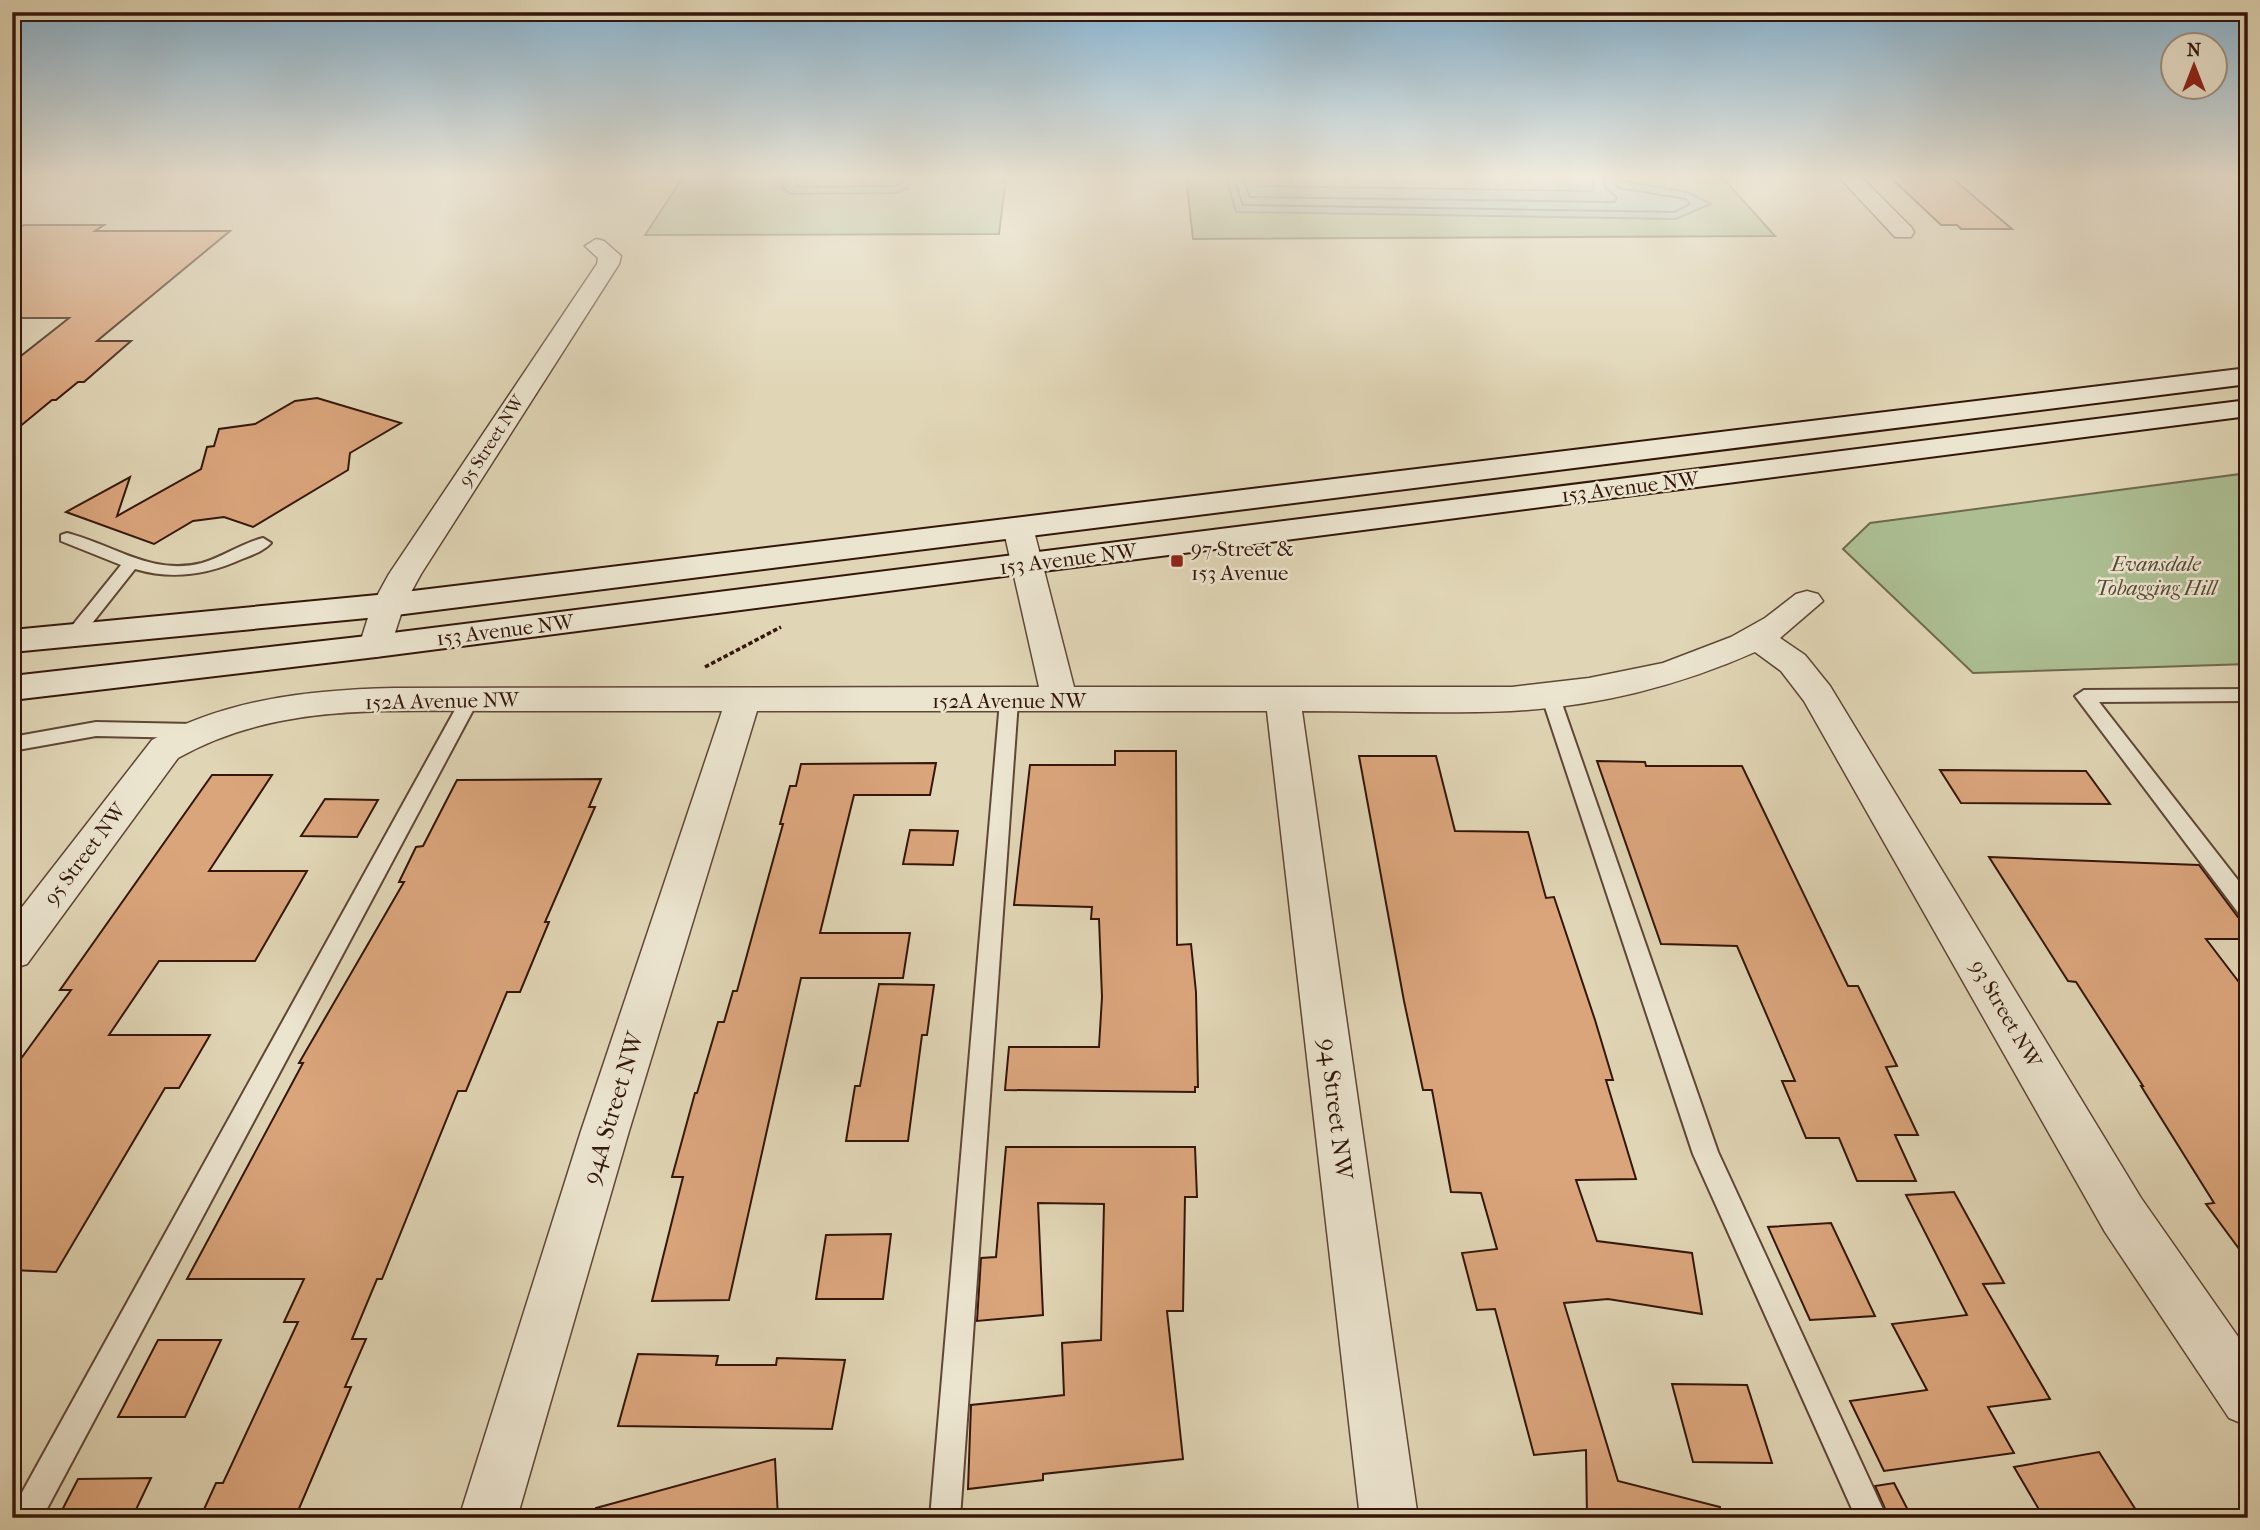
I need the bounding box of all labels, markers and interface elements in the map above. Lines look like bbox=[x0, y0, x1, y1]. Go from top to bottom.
north arrow bbox=[2158, 32, 2228, 102]
text: N bbox=[2187, 39, 2202, 61]
street label: 95 Street NW bbox=[455, 391, 530, 490]
street label: 153 Avenue NW bbox=[1560, 466, 1702, 507]
place label: 97 Street & 153 Avenue bbox=[1191, 537, 1294, 585]
street label: 153 Avenue NW bbox=[998, 538, 1140, 579]
park label: Evansdale Tobagging Hill bbox=[2095, 552, 2220, 600]
marker: 97 Street & 153 Avenue bbox=[1169, 553, 1185, 569]
street label: 153 Avenue NW bbox=[435, 609, 577, 650]
street label: 152A Avenue NW bbox=[365, 688, 521, 714]
street label: 152A Avenue NW bbox=[932, 689, 1088, 713]
street label: 95 Street NW bbox=[39, 797, 132, 910]
street label: 93 Street NW bbox=[1965, 956, 2047, 1073]
street label: 94A Street NW bbox=[577, 1027, 650, 1187]
street label: 94 Street NW bbox=[1313, 1037, 1359, 1183]

